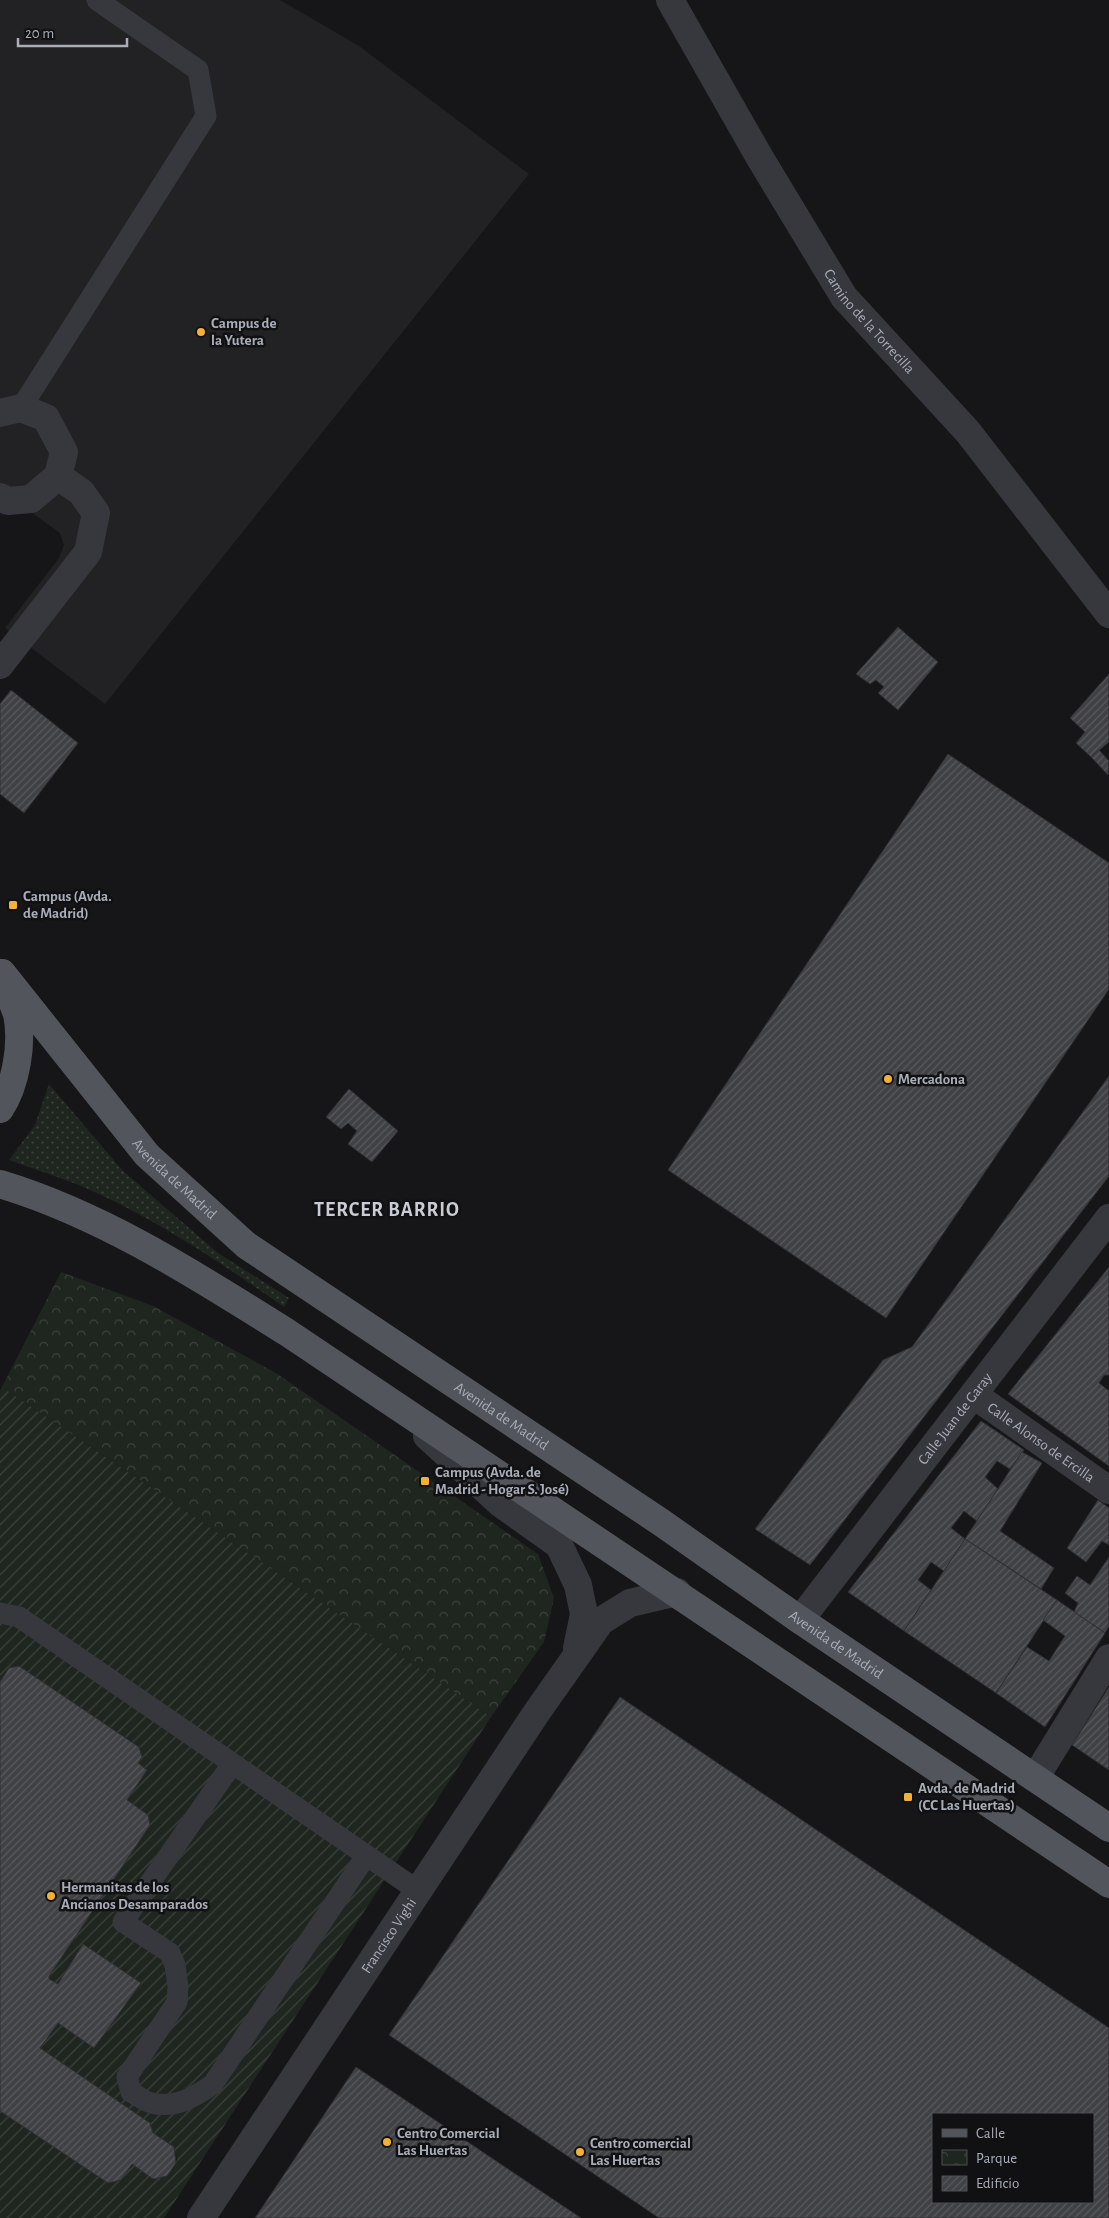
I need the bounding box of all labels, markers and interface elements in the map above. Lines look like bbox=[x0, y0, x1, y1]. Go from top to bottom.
scale bar bbox=[18, 15, 126, 47]
text: 20 m bbox=[25, 26, 54, 41]
street label: Camino de la Torrecilla bbox=[821, 266, 918, 376]
place label: Campus de la Yutera bbox=[211, 316, 277, 348]
marker: Campus de la Yutera bbox=[195, 326, 207, 338]
place label: Campus (Avda. de Madrid) bbox=[23, 889, 112, 921]
marker: Campus (Avda. de Madrid) bbox=[7, 899, 19, 911]
place label: Mercadona bbox=[898, 1072, 965, 1087]
marker: Mercadona bbox=[882, 1073, 894, 1085]
street label: Avenida de Madrid bbox=[130, 1136, 220, 1222]
district label: TERCER BARRIO bbox=[314, 1200, 460, 1220]
street label: Calle Juan de Garay bbox=[915, 1369, 995, 1467]
street label: Avenida de Madrid bbox=[452, 1379, 552, 1453]
street label: Calle Alonso de Ercilla bbox=[985, 1399, 1097, 1485]
place label: Campus (Avda. de Madrid - Hogar S. José) bbox=[435, 1465, 570, 1497]
marker: Campus (Avda. de Madrid - Hogar S. José) bbox=[419, 1475, 431, 1487]
street label: Avenida de Madrid bbox=[786, 1607, 886, 1681]
place label: Avda. de Madrid (CC Las Huertas) bbox=[918, 1781, 1015, 1813]
marker: Avda. de Madrid (CC Las Huertas) bbox=[902, 1791, 914, 1803]
place label: Hermanitas de los Ancianos Desamparados bbox=[61, 1880, 208, 1912]
marker: Hermanitas de los Ancianos Desamparados bbox=[45, 1890, 57, 1902]
street label: Francisco Vighi bbox=[358, 1895, 419, 1976]
legend bbox=[932, 2113, 1094, 2203]
place label: Centro Comercial Las Huertas bbox=[397, 2126, 500, 2158]
text: Calle bbox=[976, 2126, 1005, 2141]
marker: Centro Comercial Las Huertas bbox=[381, 2136, 393, 2148]
place label: Centro comercial Las Huertas bbox=[590, 2136, 691, 2168]
marker: Centro comercial Las Huertas bbox=[574, 2146, 586, 2158]
text: Parque bbox=[976, 2151, 1017, 2166]
text: Edificio bbox=[976, 2176, 1019, 2191]

